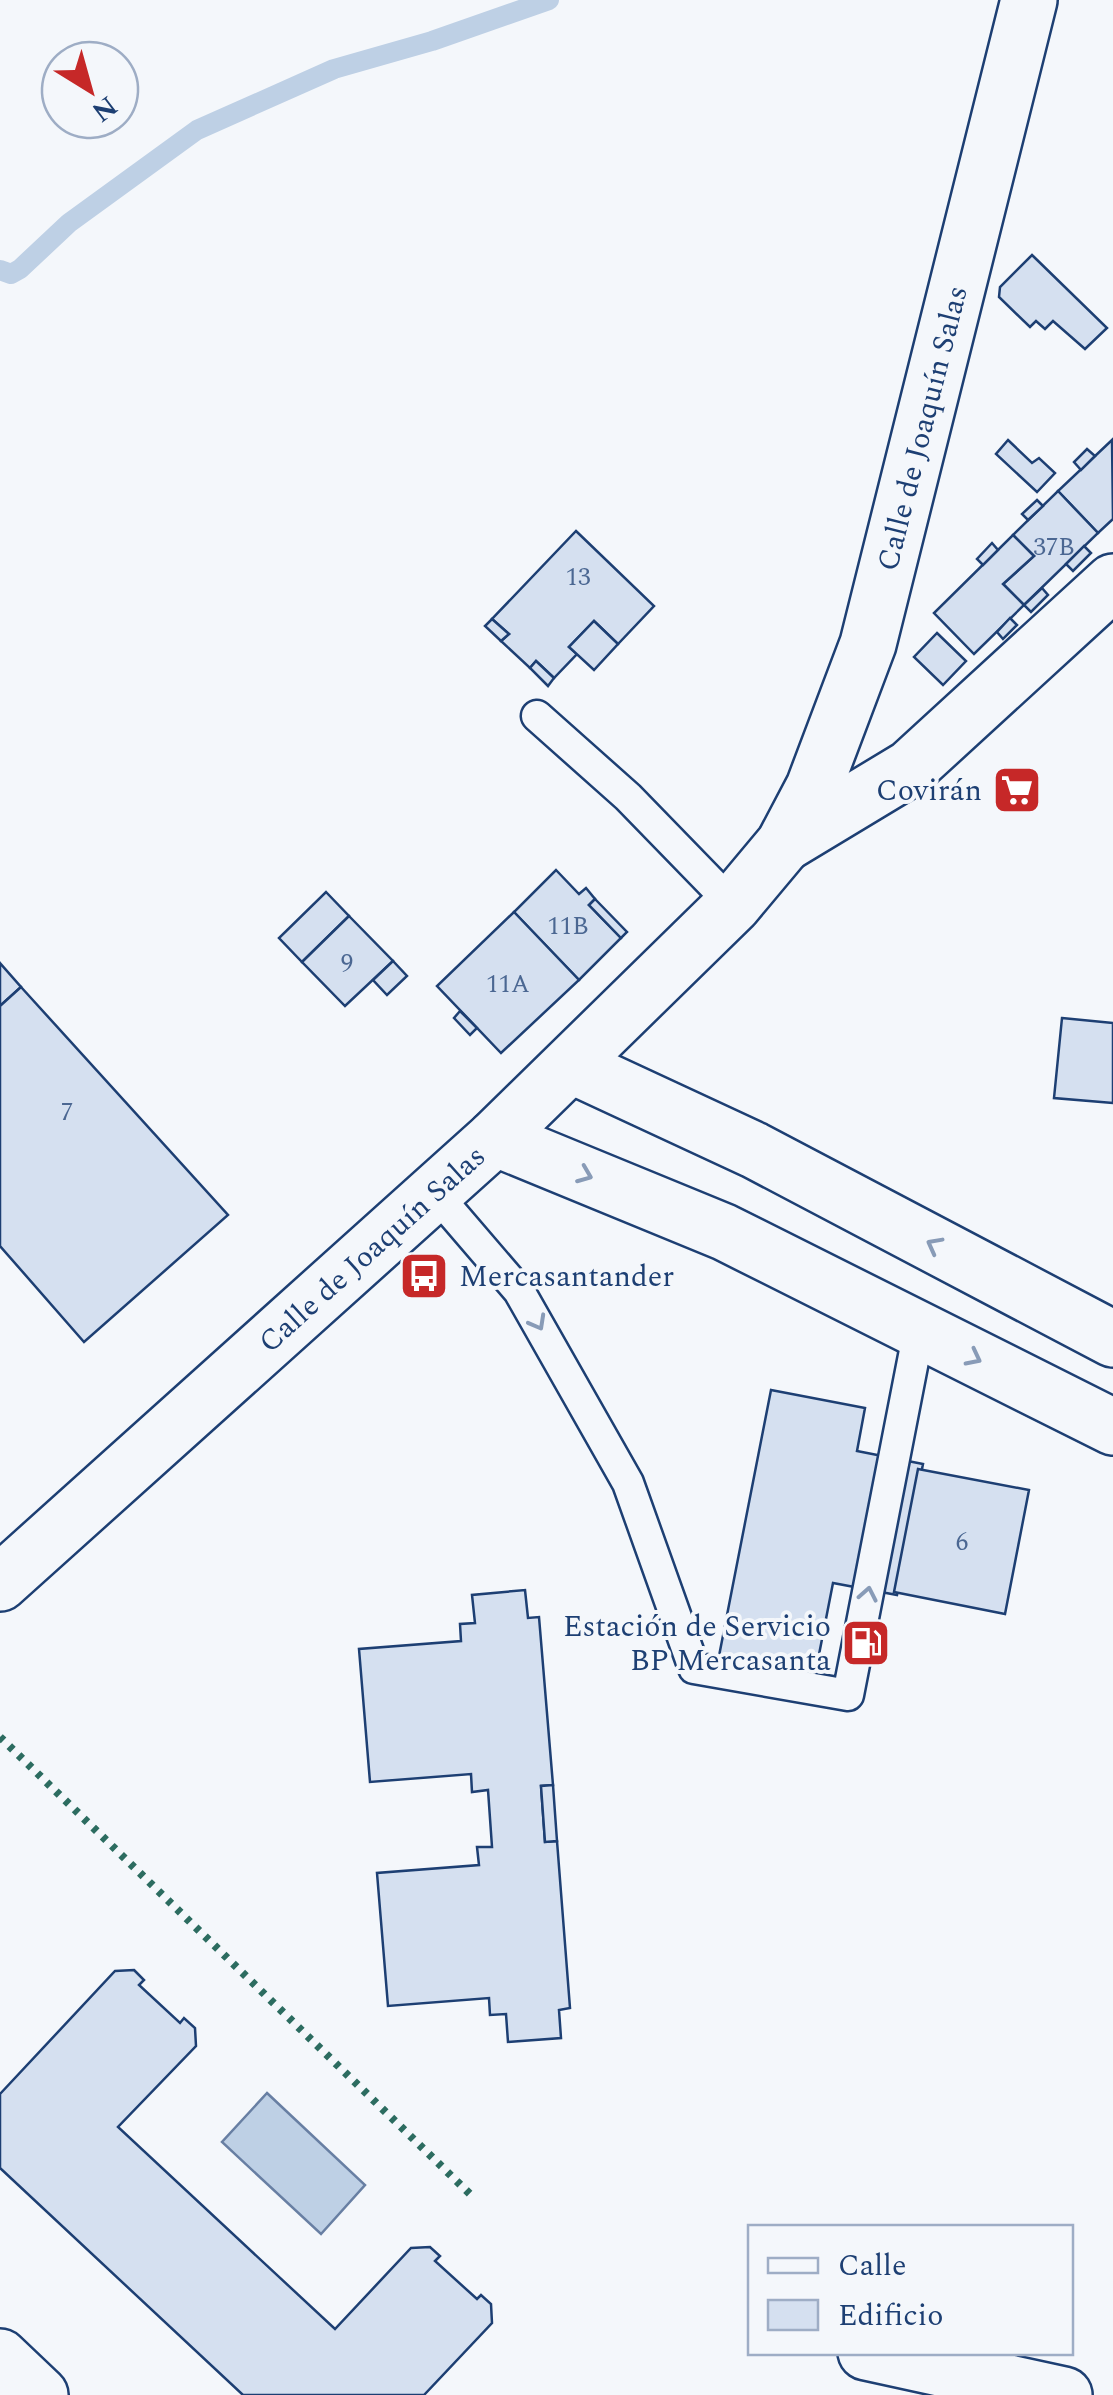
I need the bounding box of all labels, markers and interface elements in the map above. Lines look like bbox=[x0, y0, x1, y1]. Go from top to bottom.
north arrow bbox=[40, 40, 140, 140]
text: N bbox=[82, 85, 126, 133]
street label: Calle de Joaquín Salas bbox=[865, 281, 981, 576]
house number: 37B bbox=[1033, 529, 1075, 567]
house number: 13 bbox=[565, 559, 591, 597]
supermarket icon: Covirán bbox=[991, 764, 1043, 816]
place label: Covirán bbox=[876, 768, 982, 814]
house number: 11B bbox=[547, 908, 589, 946]
house number: 9 bbox=[341, 945, 353, 983]
house number: 11A bbox=[486, 966, 530, 1004]
house number: 7 bbox=[61, 1094, 73, 1132]
street label: Calle de Joaquín Salas bbox=[248, 1135, 497, 1364]
one-way arrow bbox=[575, 1164, 593, 1184]
one-way arrow bbox=[926, 1238, 944, 1257]
bus stop icon: Mercasantander bbox=[398, 1250, 450, 1302]
place label: Mercasantander bbox=[459, 1254, 674, 1300]
one-way arrow bbox=[525, 1312, 545, 1330]
one-way arrow bbox=[964, 1346, 982, 1366]
house number: 6 bbox=[956, 1524, 968, 1562]
one-way arrow bbox=[857, 1586, 878, 1602]
place label: Estación de Servicio BP Mercasanta bbox=[563, 1604, 831, 1684]
fuel station icon: Estación de Servicio BP Mercasanta bbox=[840, 1617, 892, 1669]
legend bbox=[748, 2225, 1073, 2355]
text: Calle bbox=[838, 2243, 906, 2289]
text: Edificio bbox=[838, 2293, 943, 2339]

